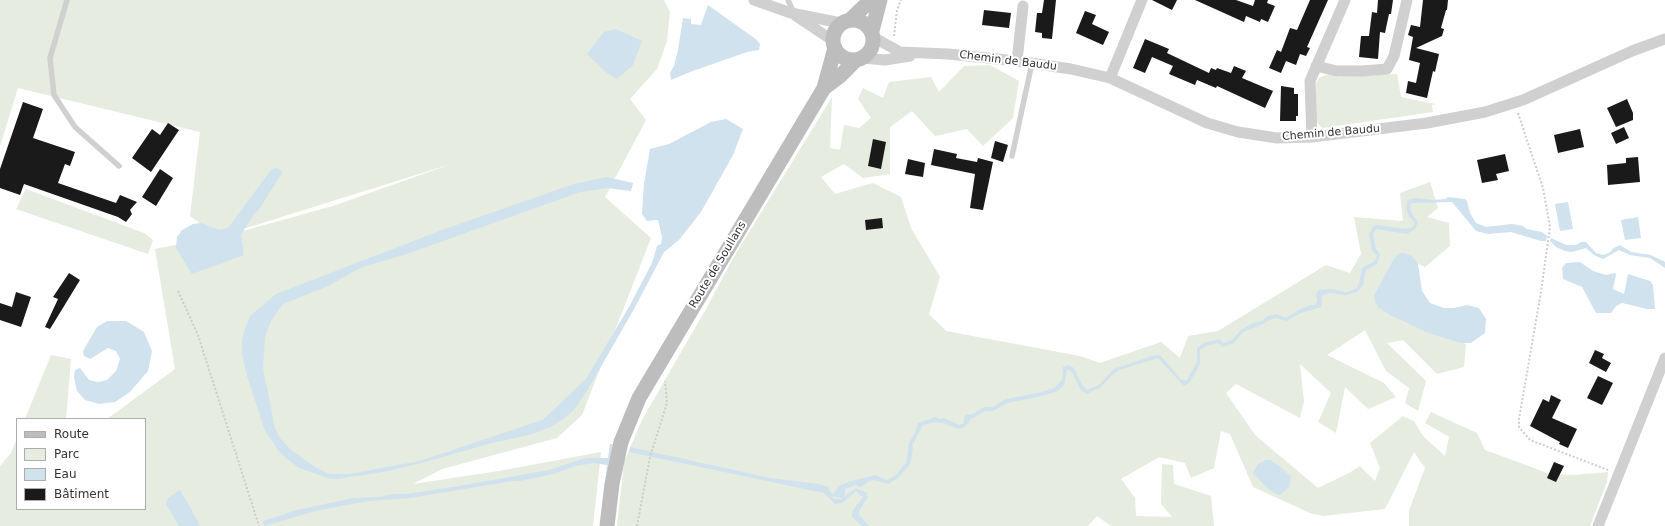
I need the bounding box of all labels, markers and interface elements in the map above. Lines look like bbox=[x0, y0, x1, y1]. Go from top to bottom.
street label: Chemin de Baudu bbox=[959, 48, 1057, 74]
street label: Chemin de Baudu bbox=[1282, 122, 1380, 144]
street label: Route de Soullans bbox=[687, 219, 749, 311]
legend bbox=[16, 418, 146, 510]
text: Route bbox=[54, 427, 89, 441]
text: Parc bbox=[54, 447, 79, 461]
text: Eau bbox=[54, 467, 77, 481]
text: Bâtiment bbox=[54, 487, 109, 501]

